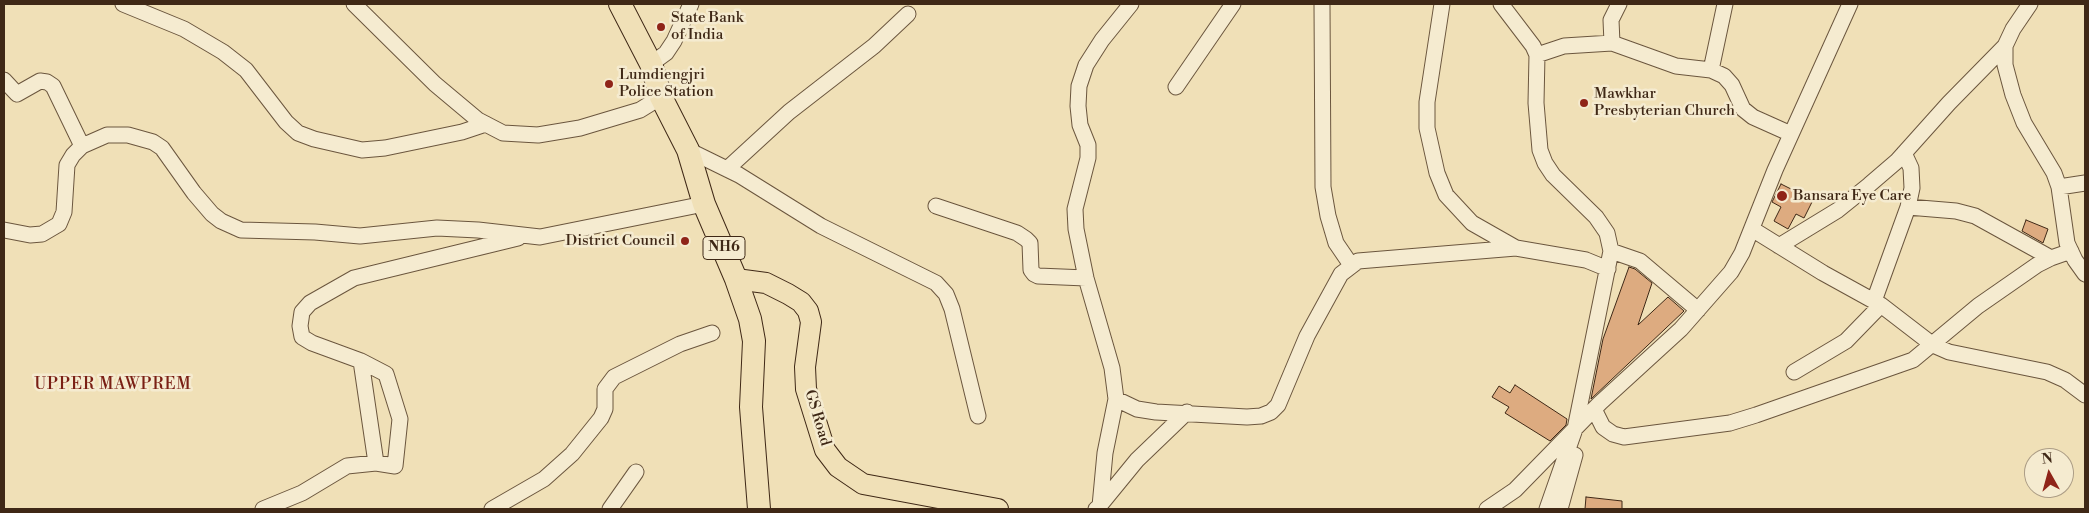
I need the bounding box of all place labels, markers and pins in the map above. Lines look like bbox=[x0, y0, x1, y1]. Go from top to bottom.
place label: State Bank of India bbox=[671, 9, 744, 44]
marker: State Bank of India bbox=[655, 21, 667, 33]
place label: Lumdiengjri Police Station bbox=[619, 66, 714, 101]
marker: Lumdiengjri Police Station bbox=[603, 78, 615, 90]
place label: Mawkhar Presbyterian Church bbox=[1594, 85, 1735, 120]
marker: Mawkhar Presbyterian Church bbox=[1578, 97, 1590, 109]
place label: Bansara Eye Care bbox=[1793, 187, 1911, 205]
marker: Bansara Eye Care bbox=[1775, 189, 1789, 203]
place label: District Council bbox=[566, 232, 675, 250]
marker: District Council bbox=[679, 235, 691, 247]

